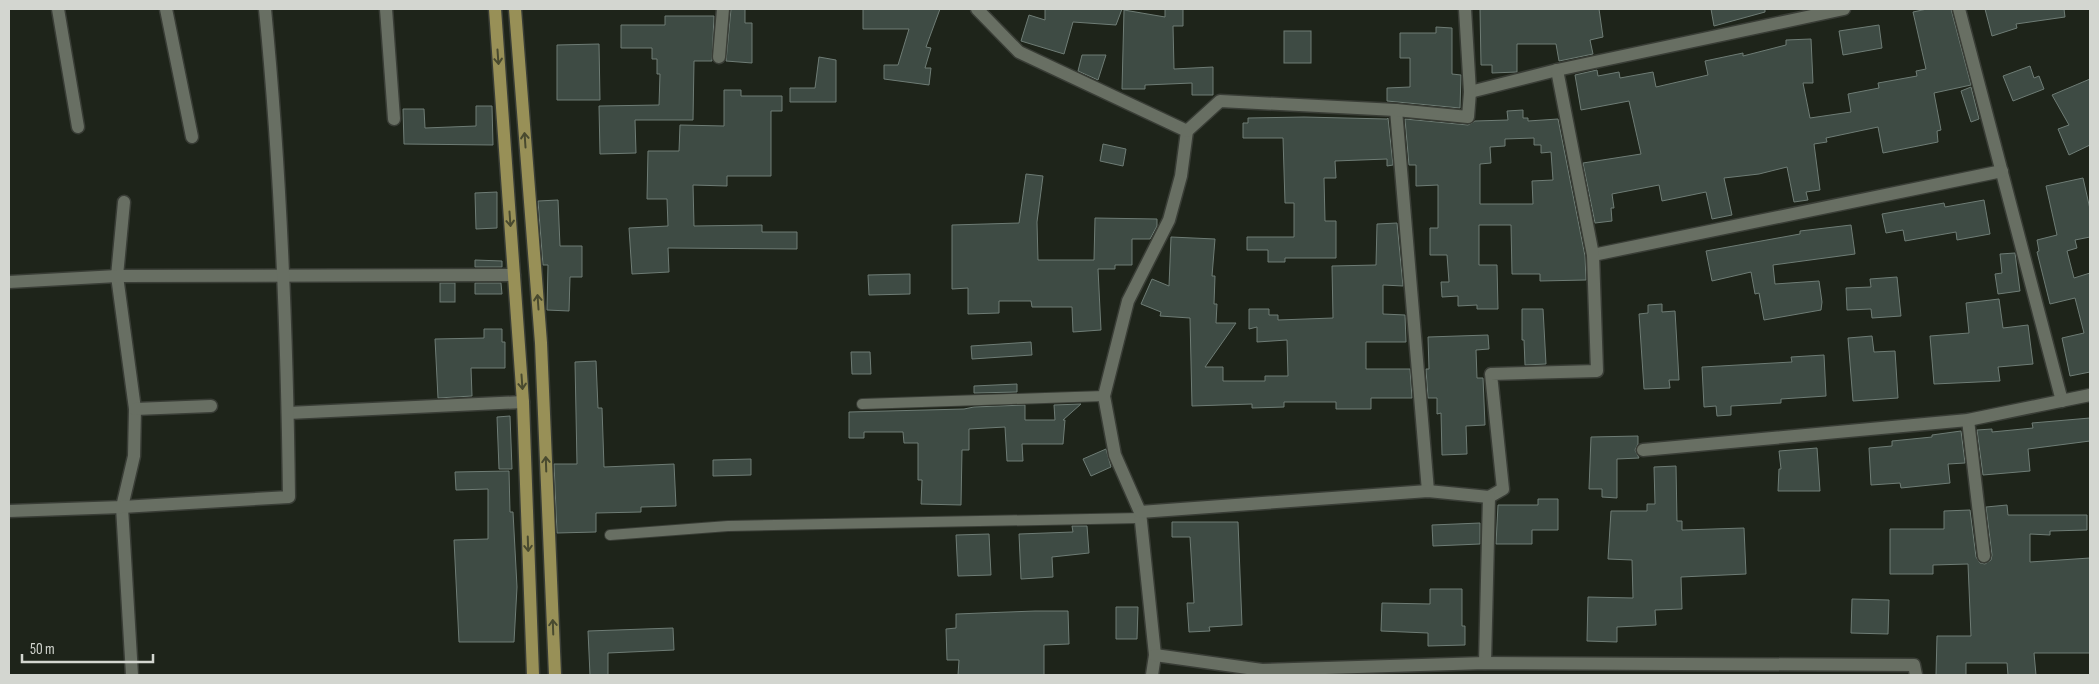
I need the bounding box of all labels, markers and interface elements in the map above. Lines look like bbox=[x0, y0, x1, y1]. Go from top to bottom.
one-way arrow bbox=[494, 49, 503, 65]
one-way arrow bbox=[521, 132, 530, 148]
one-way arrow bbox=[505, 211, 515, 227]
one-way arrow bbox=[533, 294, 542, 310]
one-way arrow bbox=[517, 373, 526, 389]
one-way arrow bbox=[541, 456, 551, 472]
one-way arrow bbox=[524, 536, 533, 552]
one-way arrow bbox=[548, 619, 558, 635]
scale bar bbox=[22, 632, 154, 664]
text: 50 m bbox=[30, 640, 55, 659]

